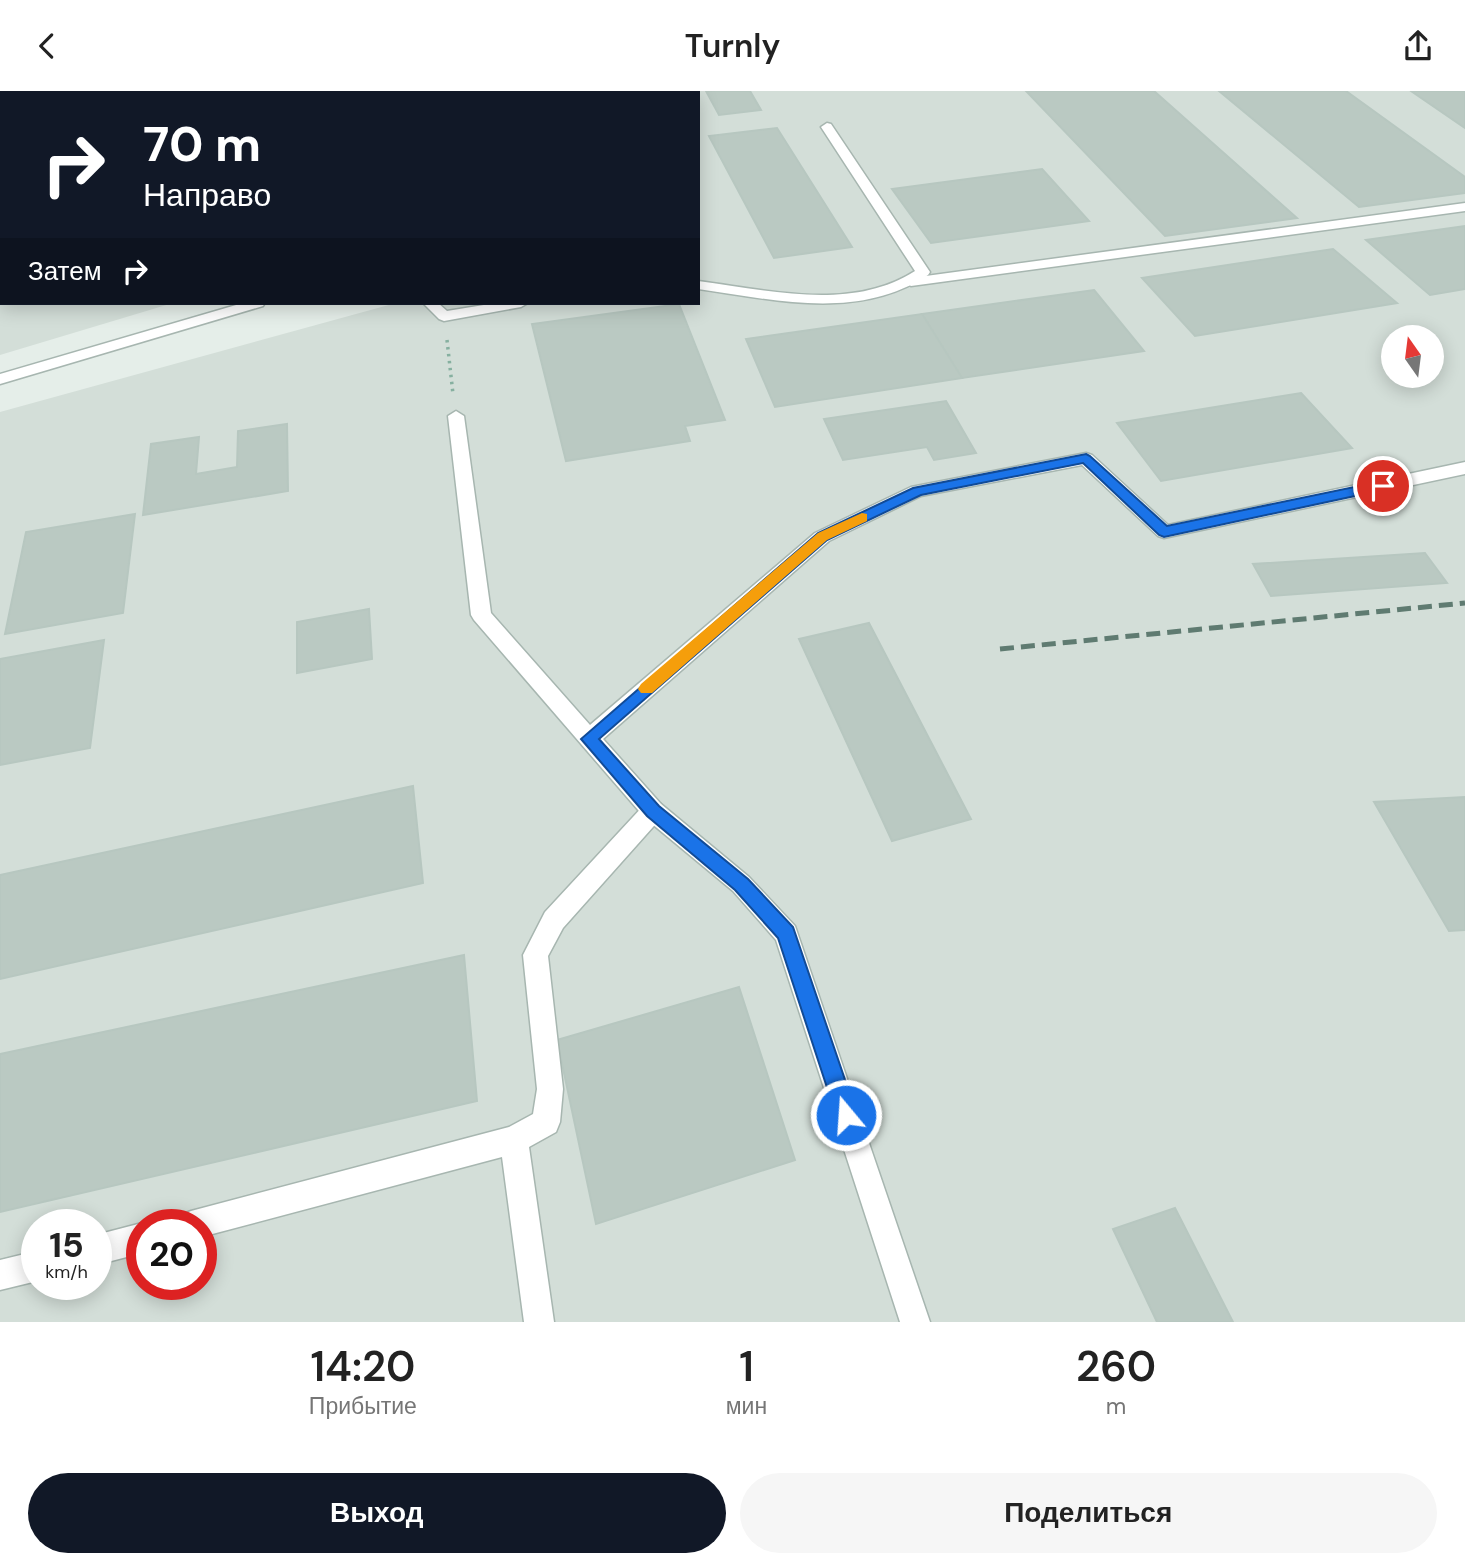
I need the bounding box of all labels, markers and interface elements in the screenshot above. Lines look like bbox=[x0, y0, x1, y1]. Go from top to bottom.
text: Turnly bbox=[685, 25, 780, 67]
icon: back bbox=[28, 27, 66, 65]
icon: share bbox=[1399, 27, 1437, 65]
text: 70 m bbox=[143, 112, 261, 176]
icon: right bbox=[28, 119, 119, 210]
text: Направо bbox=[143, 174, 271, 216]
icon: right bbox=[116, 252, 154, 290]
text: Затем bbox=[28, 254, 102, 288]
north arrow bbox=[1381, 325, 1444, 389]
map controls bbox=[1381, 325, 1444, 388]
pin bbox=[1353, 456, 1413, 516]
icon: arrive bbox=[1364, 467, 1402, 505]
position arrow bbox=[809, 1078, 883, 1152]
speed limit sign: 20 bbox=[126, 1209, 217, 1300]
text: 15 bbox=[49, 1222, 84, 1268]
text: km/h bbox=[45, 1260, 88, 1284]
text: 14:20 bbox=[310, 1339, 415, 1394]
text: 1 bbox=[739, 1339, 754, 1394]
text: 260 bbox=[1076, 1339, 1156, 1394]
text: Прибытие bbox=[309, 1391, 417, 1421]
text: мин bbox=[726, 1391, 767, 1421]
text: m bbox=[1106, 1391, 1126, 1421]
button: Выход bbox=[28, 1473, 726, 1553]
button: Поделиться bbox=[740, 1473, 1437, 1553]

